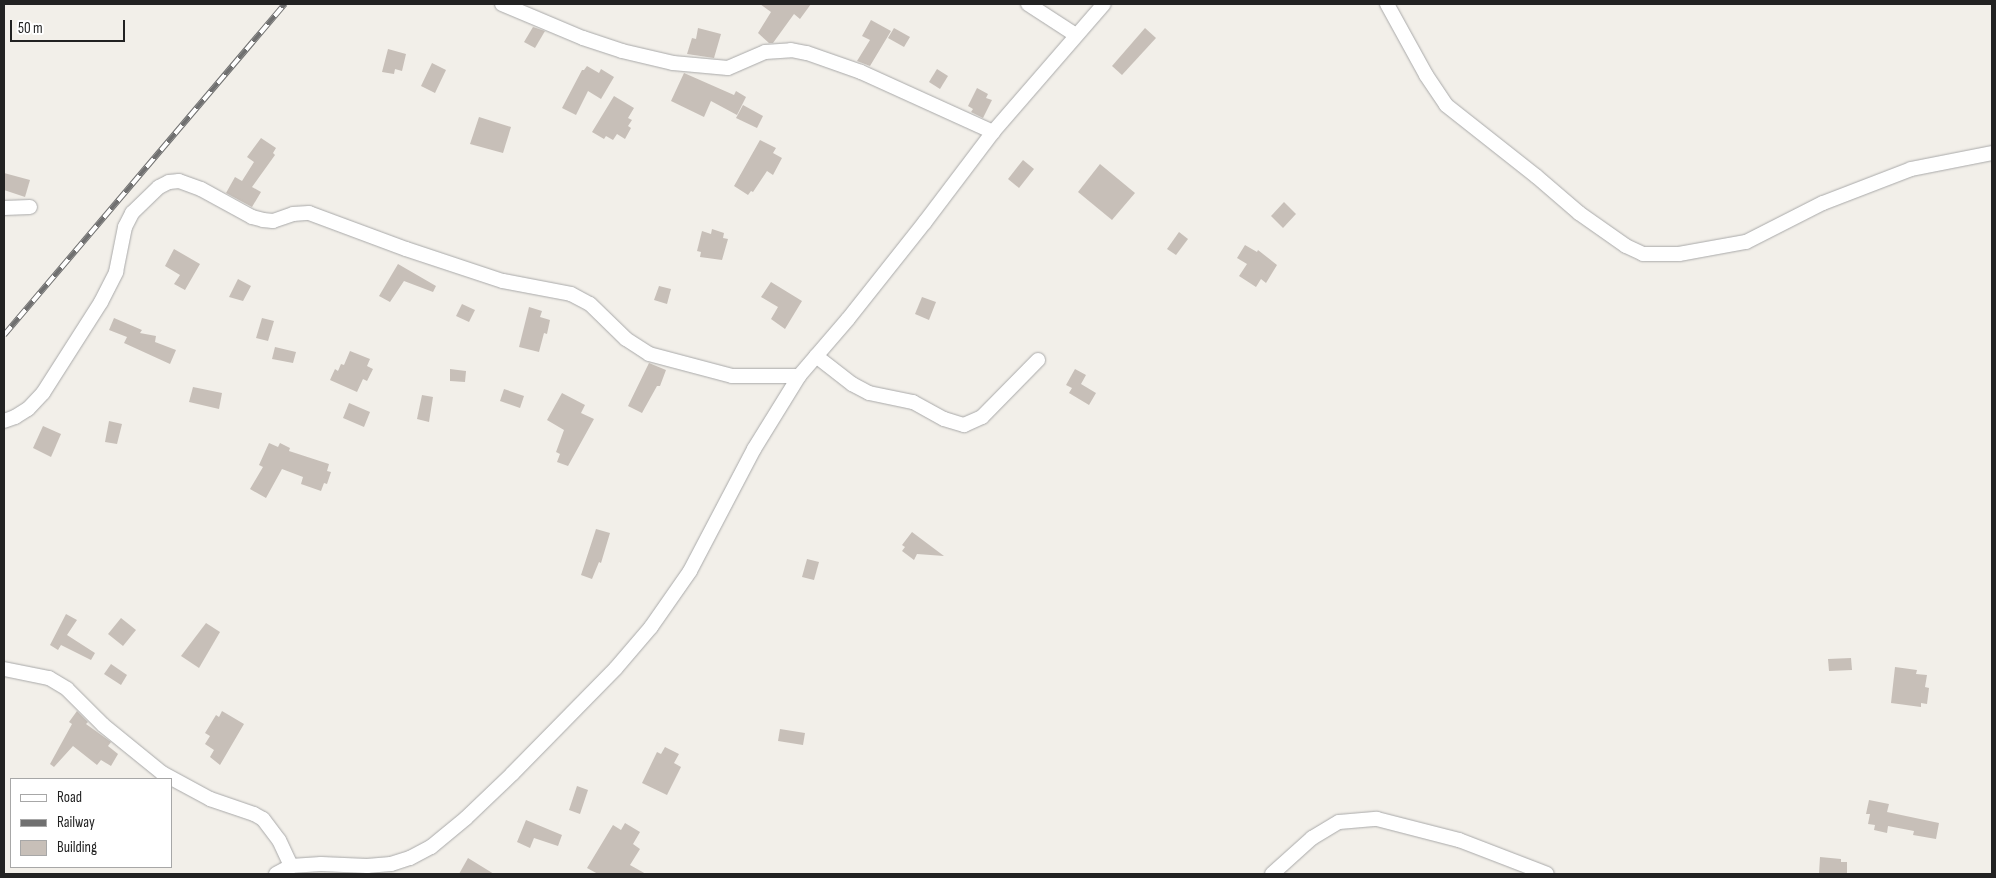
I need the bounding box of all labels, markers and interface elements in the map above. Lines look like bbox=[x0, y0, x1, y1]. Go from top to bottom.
scale bar bbox=[12, 10, 128, 42]
text: 50 m bbox=[18, 19, 43, 38]
legend bbox=[10, 778, 172, 868]
text: Road bbox=[57, 788, 82, 807]
text: Railway bbox=[57, 813, 95, 832]
text: Building bbox=[57, 838, 97, 857]

